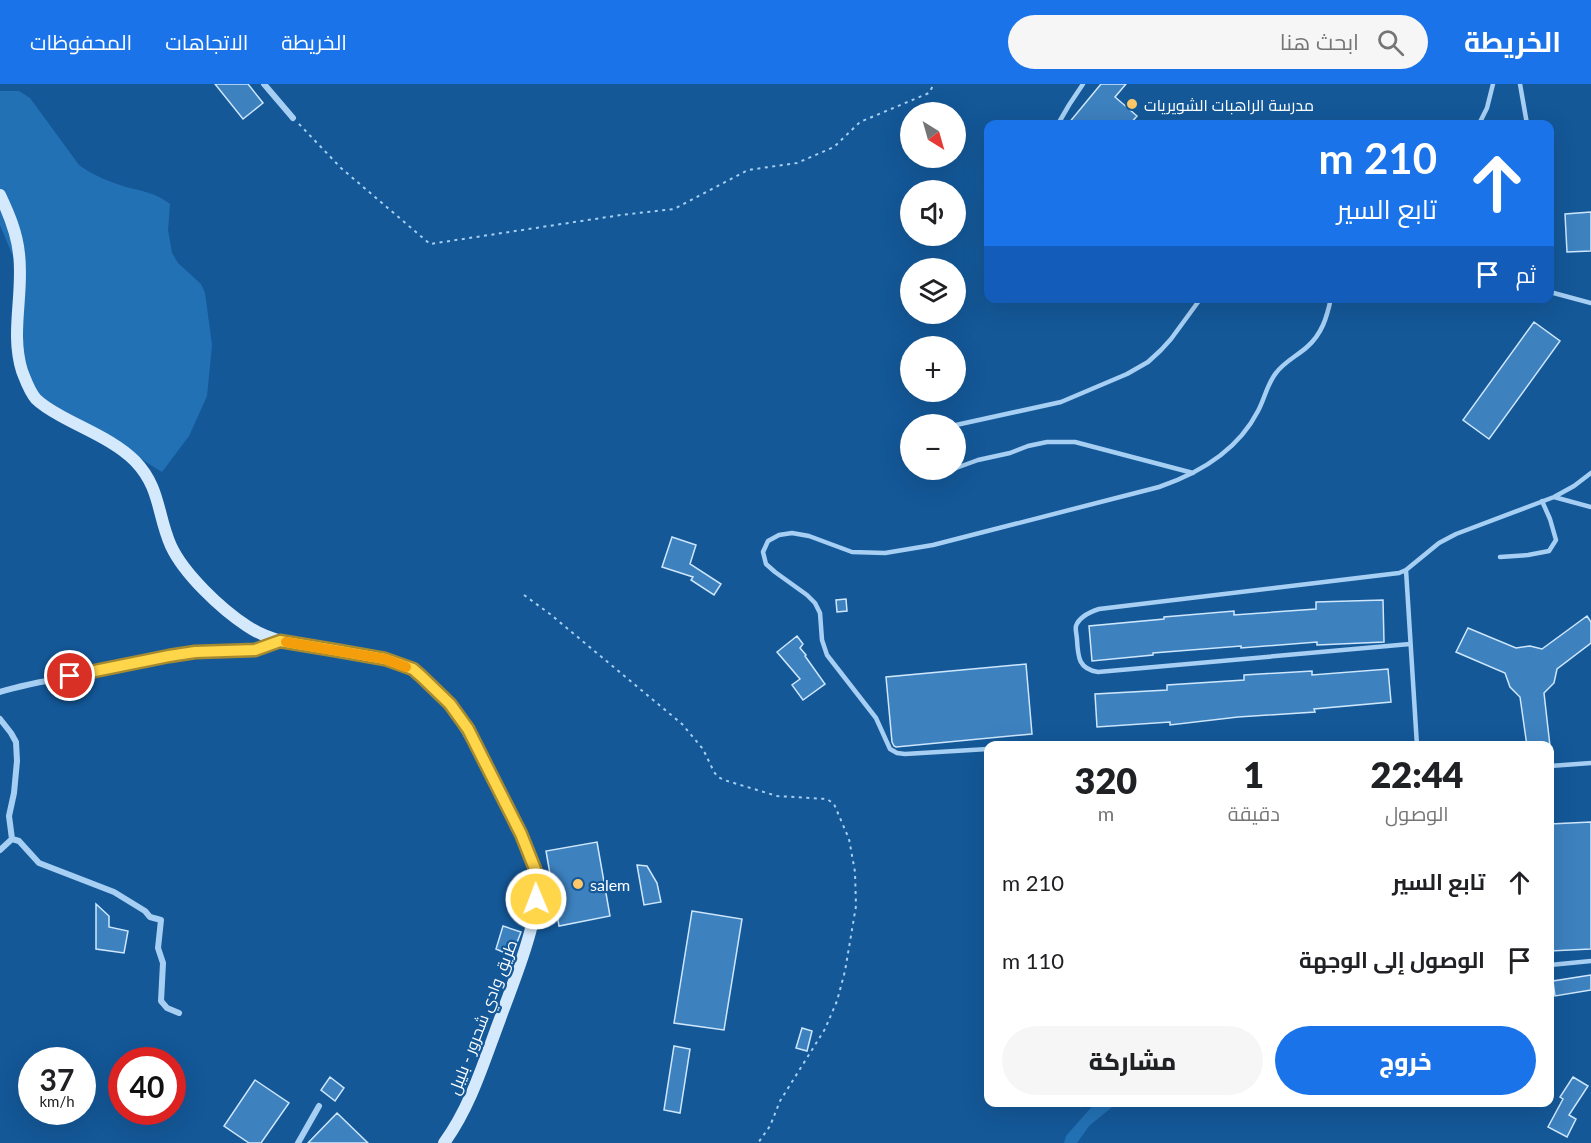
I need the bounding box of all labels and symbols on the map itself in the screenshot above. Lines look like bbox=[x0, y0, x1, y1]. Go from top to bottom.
place label: مدرسة الراهبات الشويريات bbox=[1144, 95, 1314, 115]
marker: مدرسة الراهبات الشويريات bbox=[1125, 97, 1139, 111]
north arrow bbox=[900, 102, 966, 168]
pin bbox=[44, 650, 95, 701]
position arrow bbox=[504, 867, 568, 931]
place label: salem bbox=[590, 875, 630, 894]
marker: salem bbox=[571, 877, 585, 891]
street label: طريق وادي شحرور - بليبل bbox=[444, 937, 525, 1099]
speed limit sign: 40 bbox=[108, 1047, 186, 1125]

